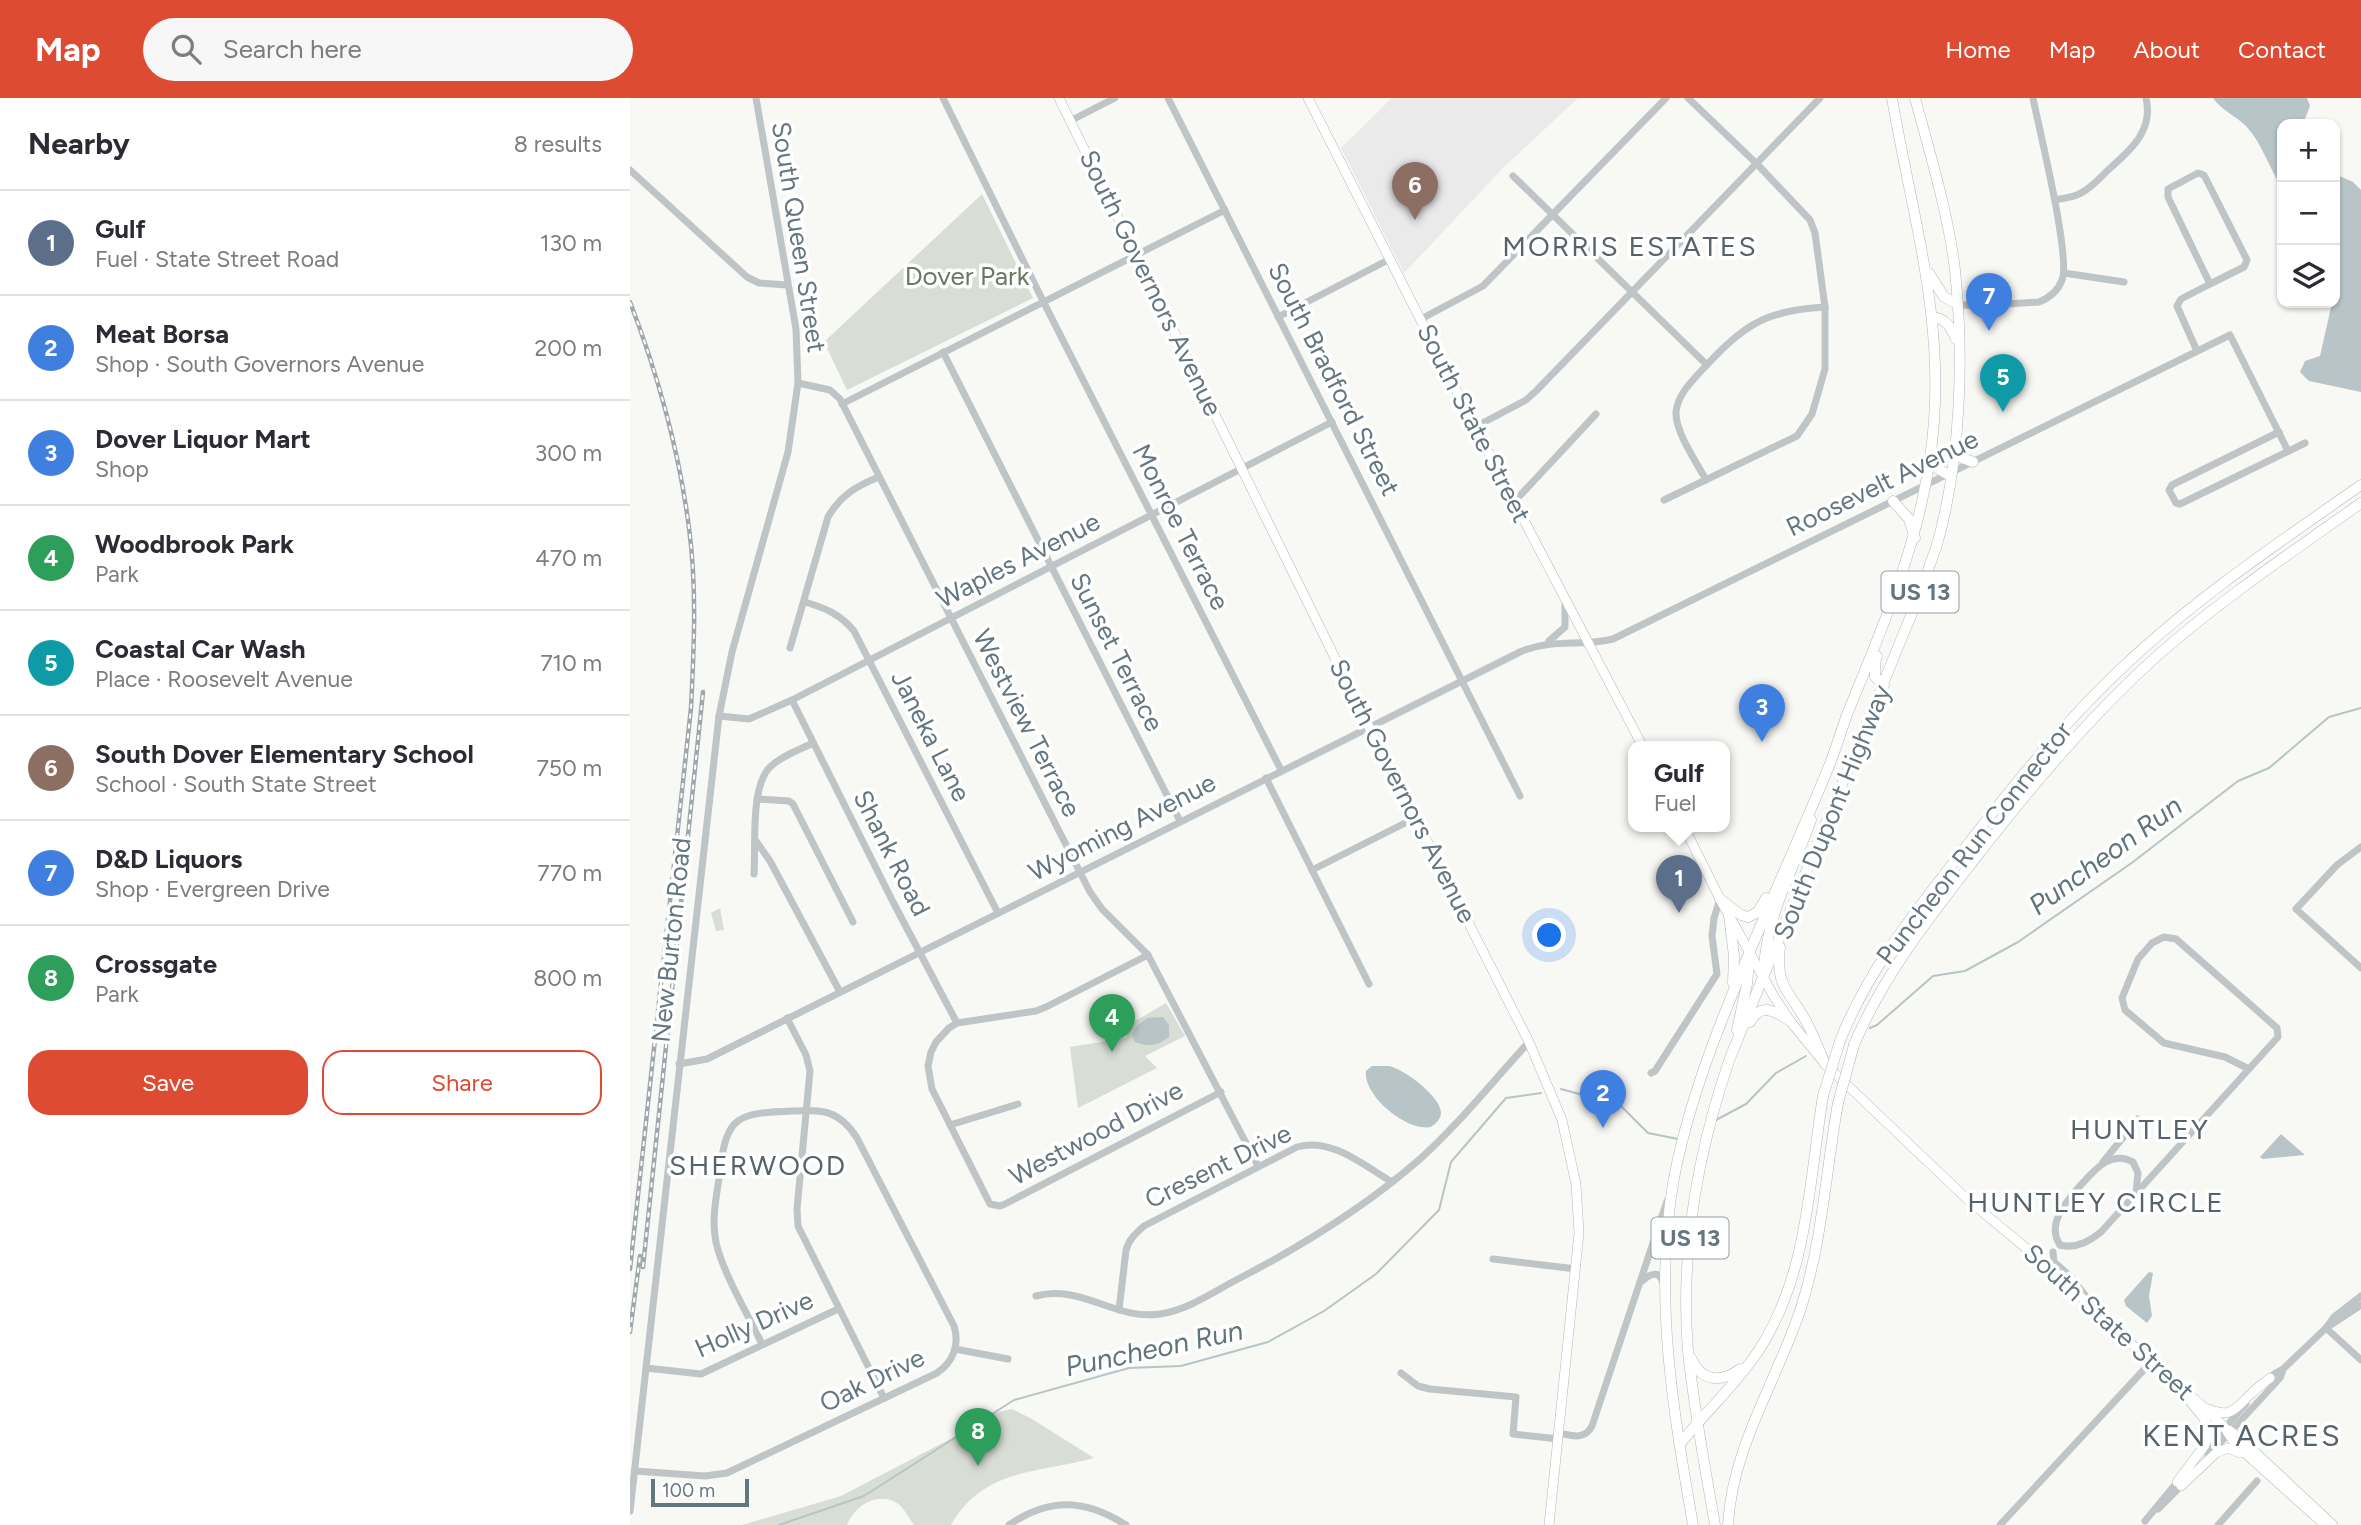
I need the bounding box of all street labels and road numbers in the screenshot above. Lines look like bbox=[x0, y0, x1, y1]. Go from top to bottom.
street label: South Queen Street bbox=[765, 119, 833, 355]
street label: South Governors Avenue bbox=[1073, 145, 1229, 421]
street label: South Bradford Street bbox=[1261, 257, 1407, 501]
street label: South State Street bbox=[1410, 318, 1538, 528]
street label: Roosevelt Avenue bbox=[1781, 423, 1983, 543]
street label: Monroe Terrace bbox=[1125, 439, 1237, 615]
street label: Waples Avenue bbox=[931, 505, 1105, 615]
street label: Sunset Terrace bbox=[1063, 567, 1171, 737]
road number: US 13 bbox=[1882, 572, 1958, 612]
street label: Westview Terrace bbox=[966, 624, 1088, 822]
street label: South Governors Avenue bbox=[1322, 654, 1484, 928]
street label: Janeka Lane bbox=[884, 665, 978, 807]
street label: South Dupont Highway bbox=[1766, 680, 1898, 944]
street label: Puncheon Run Connector bbox=[1869, 715, 2079, 971]
street label: Wyoming Avenue bbox=[1023, 766, 1221, 888]
street label: Shank Road bbox=[847, 785, 937, 921]
street label: New Burton Road bbox=[644, 836, 698, 1044]
street label: Westwood Drive bbox=[1004, 1074, 1188, 1192]
street label: Cresent Drive bbox=[1140, 1117, 1296, 1215]
road number: US 13 bbox=[1651, 1218, 1728, 1258]
street label: South State Street bbox=[2017, 1237, 2201, 1407]
street label: Holly Drive bbox=[690, 1284, 818, 1364]
street label: Oak Drive bbox=[814, 1341, 930, 1419]

